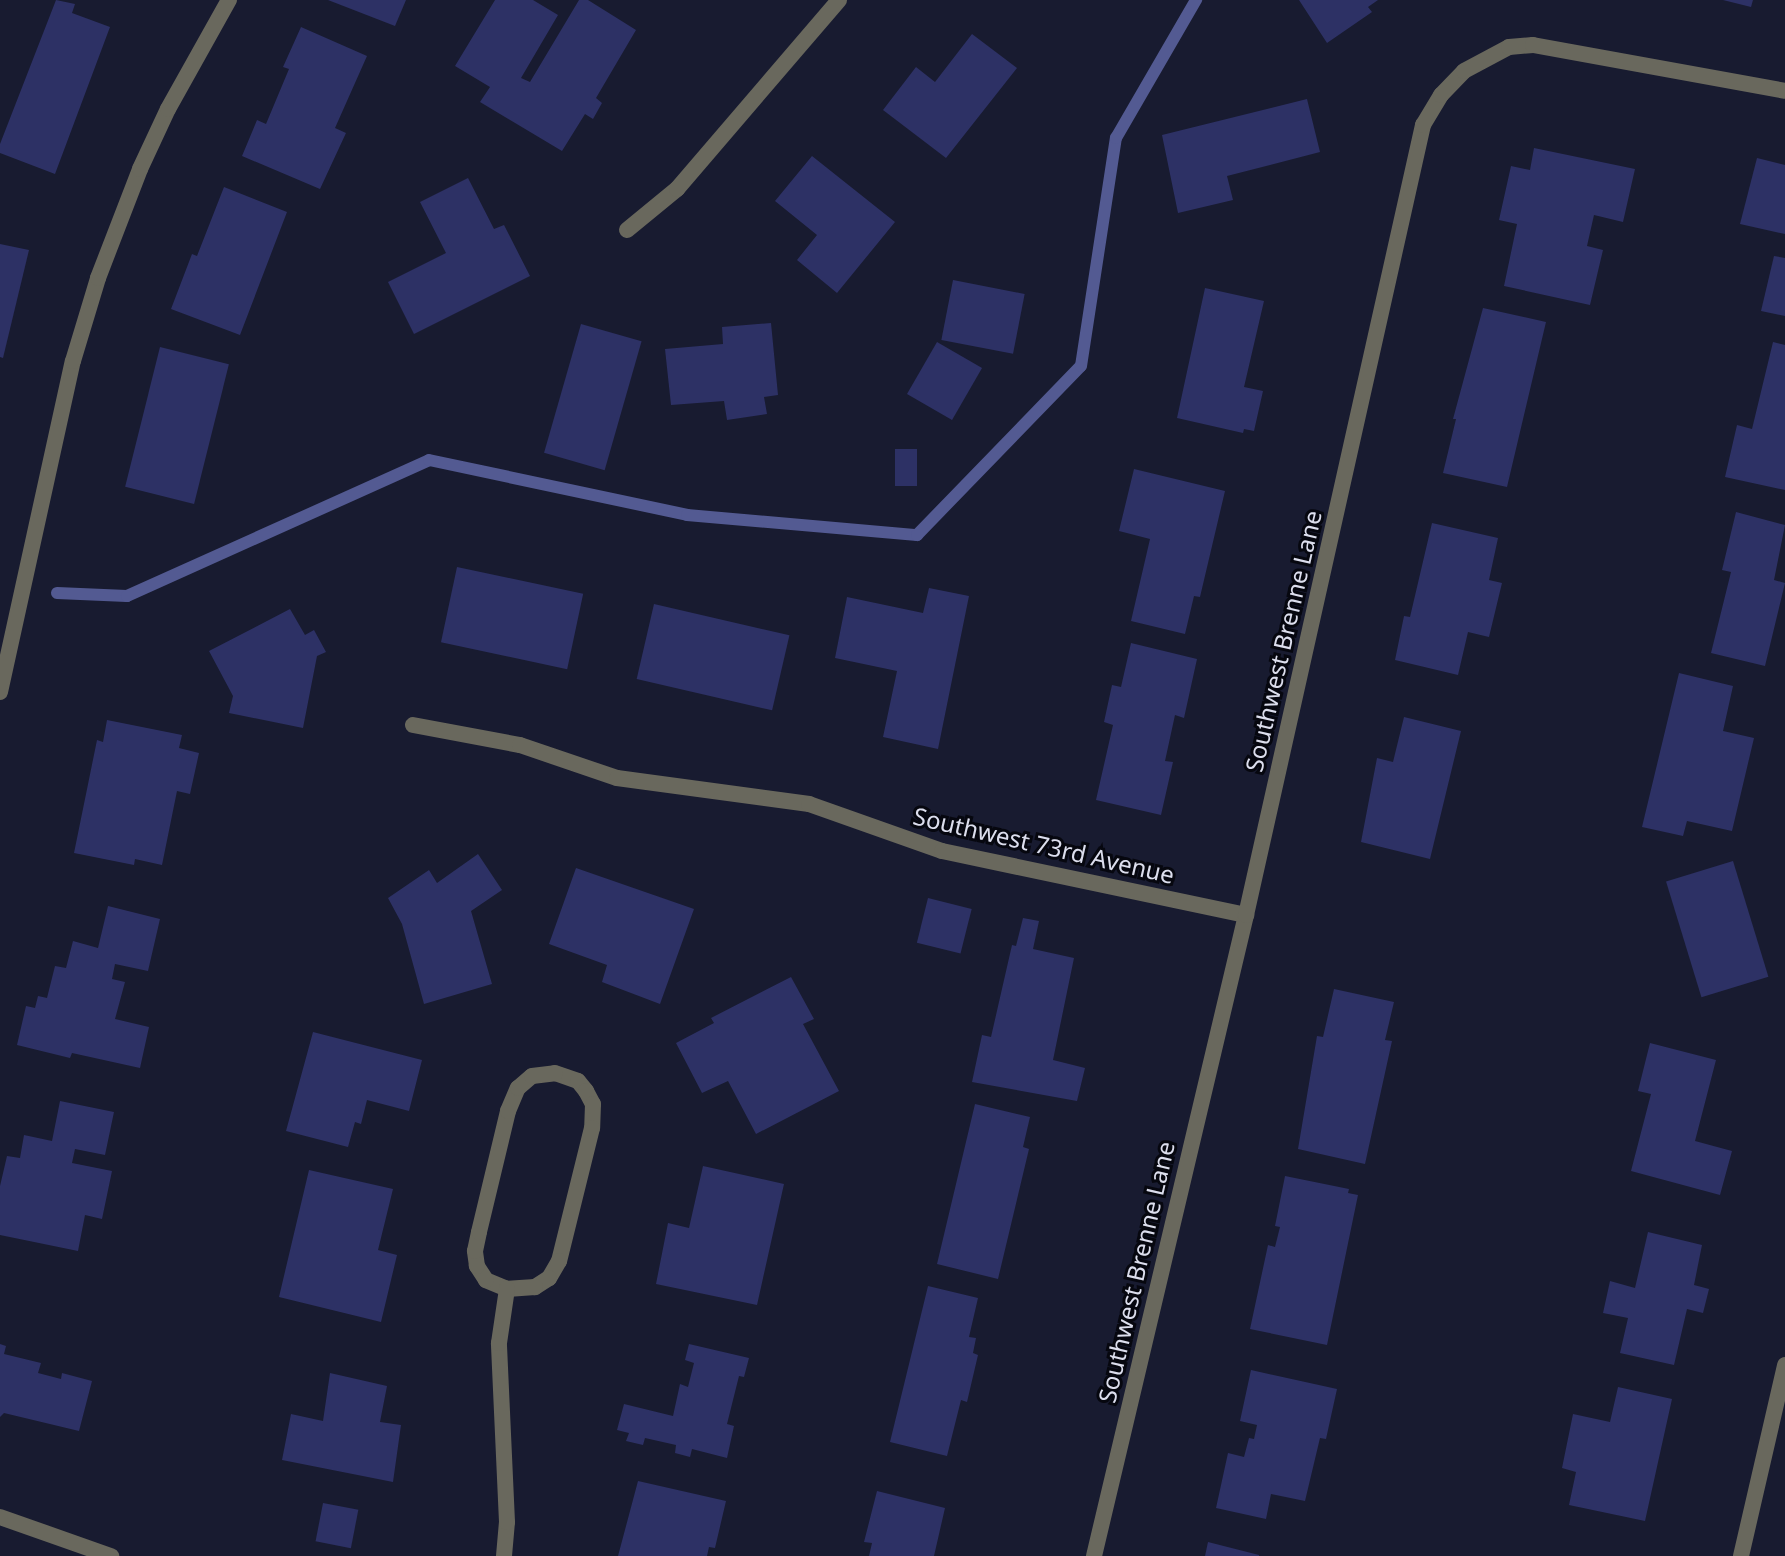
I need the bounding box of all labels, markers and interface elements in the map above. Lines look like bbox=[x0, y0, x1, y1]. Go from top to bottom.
street label: Southwest Brenne Lane bbox=[1239, 508, 1327, 774]
street label: Southwest 73rd Avenue bbox=[911, 801, 1177, 889]
street label: Southwest Brenne Lane bbox=[1092, 1139, 1180, 1405]

